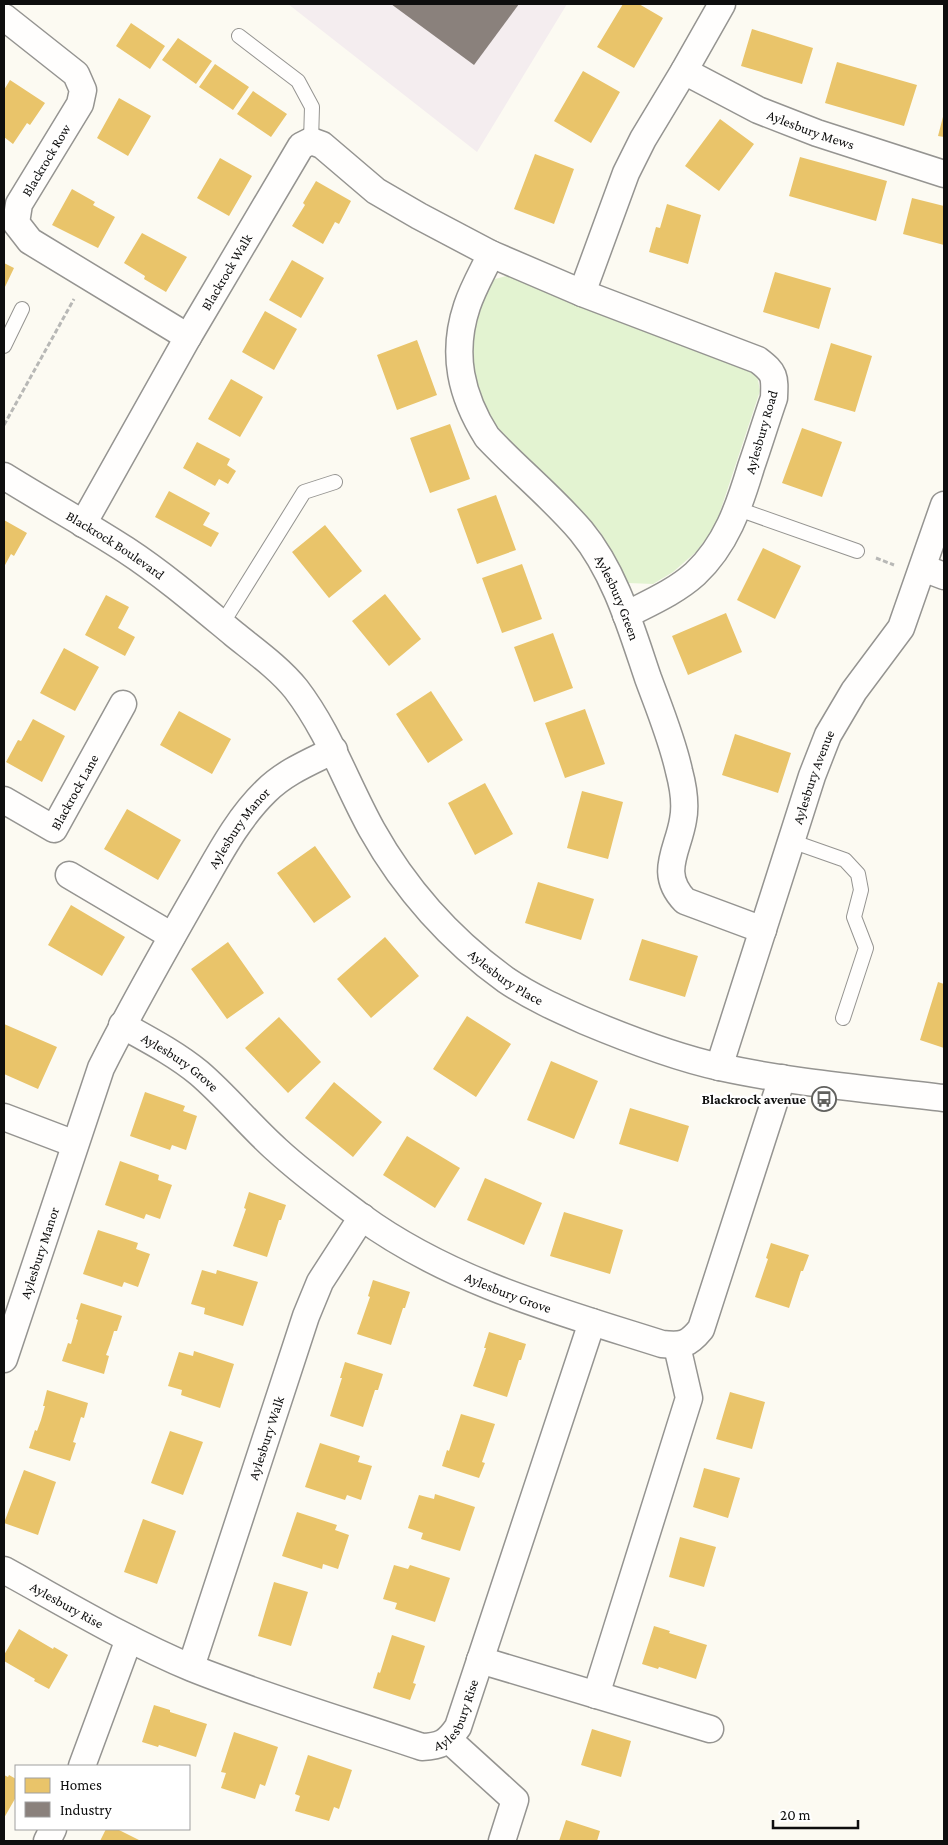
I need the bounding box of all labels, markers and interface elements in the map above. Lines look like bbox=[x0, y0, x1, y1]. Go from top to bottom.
street label: Aylesbury Mews bbox=[765, 106, 856, 153]
street label: Blackrock Row bbox=[18, 120, 74, 199]
street label: Blackrock Walk bbox=[198, 231, 255, 313]
street label: Aylesbury Road bbox=[741, 388, 781, 476]
street label: Blackrock Boulevard bbox=[63, 507, 168, 583]
street label: Aylesbury Green bbox=[592, 552, 643, 643]
street label: Aylesbury Avenue bbox=[789, 726, 838, 826]
street label: Blackrock Lane bbox=[47, 751, 102, 833]
street label: Aylesbury Manor bbox=[205, 784, 273, 871]
street label: Aylesbury Place bbox=[465, 946, 546, 1008]
street label: Aylesbury Grove bbox=[139, 1029, 222, 1095]
bus stop icon: Blackrock avenue bbox=[811, 1086, 837, 1112]
place label: Blackrock avenue bbox=[702, 1091, 806, 1107]
street label: Aylesbury Manor bbox=[17, 1205, 62, 1301]
street label: Aylesbury Grove bbox=[463, 1269, 553, 1316]
street label: Aylesbury Walk bbox=[245, 1394, 287, 1482]
street label: Aylesbury Rise bbox=[28, 1578, 106, 1632]
street label: Aylesbury Rise bbox=[432, 1677, 481, 1754]
legend bbox=[15, 1765, 190, 1830]
text: Homes bbox=[60, 1777, 102, 1793]
scale bar bbox=[773, 1798, 858, 1830]
text: Industry bbox=[60, 1802, 112, 1819]
text: 20 m bbox=[780, 1807, 811, 1823]

